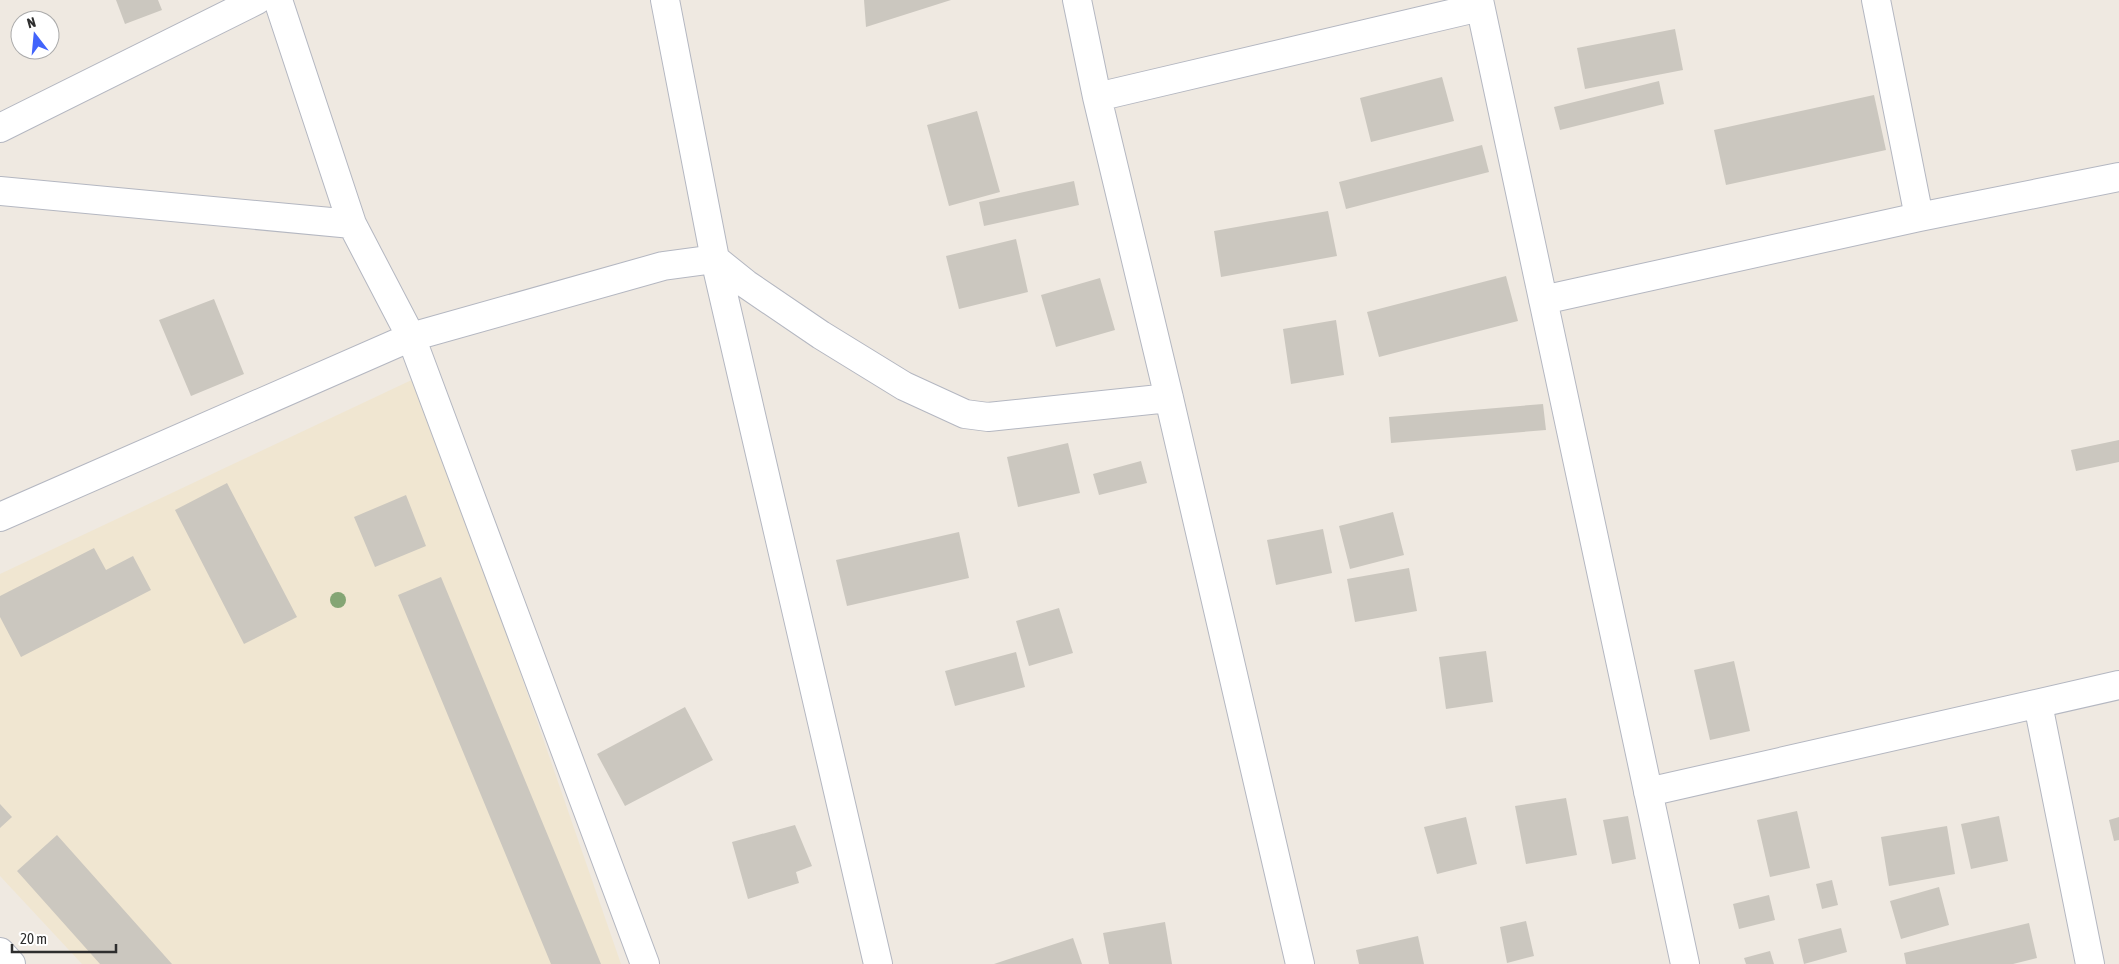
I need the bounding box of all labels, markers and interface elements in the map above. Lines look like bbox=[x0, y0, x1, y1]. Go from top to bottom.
north arrow bbox=[10, 10, 60, 60]
text: N bbox=[25, 14, 38, 31]
scale bar bbox=[12, 922, 116, 954]
text: 20 m bbox=[20, 930, 47, 947]

